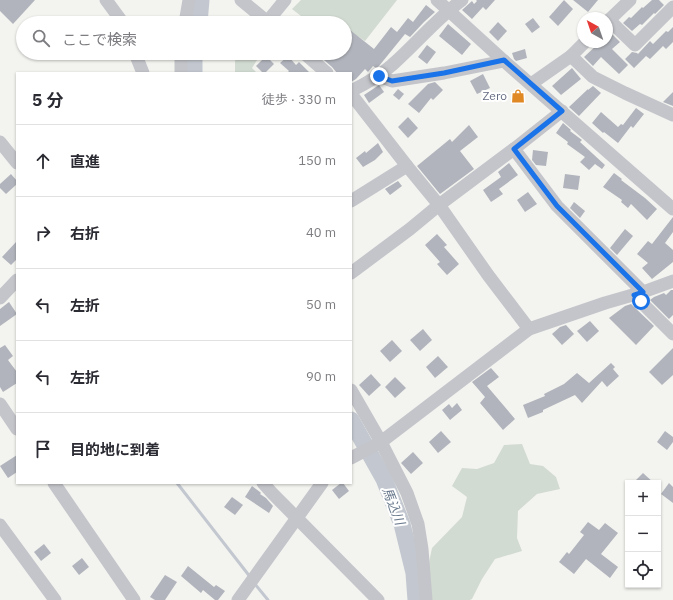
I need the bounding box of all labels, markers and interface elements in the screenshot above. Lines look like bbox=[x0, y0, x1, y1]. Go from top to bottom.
north arrow bbox=[577, 12, 613, 48]
search box bbox=[16, 16, 352, 60]
icon: search bbox=[30, 27, 52, 49]
text: ここで検索 bbox=[62, 30, 137, 49]
route end bbox=[370, 67, 388, 85]
place label: Zero bbox=[482, 88, 507, 103]
shop icon: Zero bbox=[510, 88, 526, 104]
text: 5 分 bbox=[32, 89, 63, 111]
text: 徒歩 · 330 m bbox=[262, 91, 336, 108]
icon: ahead bbox=[32, 150, 54, 172]
text: 直進 bbox=[70, 152, 100, 171]
text: 150 m bbox=[298, 152, 336, 169]
icon: right bbox=[32, 222, 54, 244]
text: 右折 bbox=[70, 224, 100, 243]
text: 40 m bbox=[306, 224, 336, 241]
route start bbox=[632, 292, 650, 310]
icon: left bbox=[32, 294, 54, 316]
text: 左折 bbox=[70, 296, 100, 315]
text: 50 m bbox=[306, 296, 336, 313]
icon: left bbox=[32, 366, 54, 388]
text: 左折 bbox=[70, 368, 100, 387]
text: 90 m bbox=[306, 368, 336, 385]
icon: arrive bbox=[32, 438, 54, 460]
text: 目的地に到着 bbox=[70, 440, 160, 459]
map controls bbox=[625, 480, 661, 588]
button: + bbox=[625, 480, 661, 516]
water label: 馬込川 bbox=[379, 485, 409, 529]
button: − bbox=[625, 516, 661, 552]
button: locate bbox=[625, 552, 661, 588]

